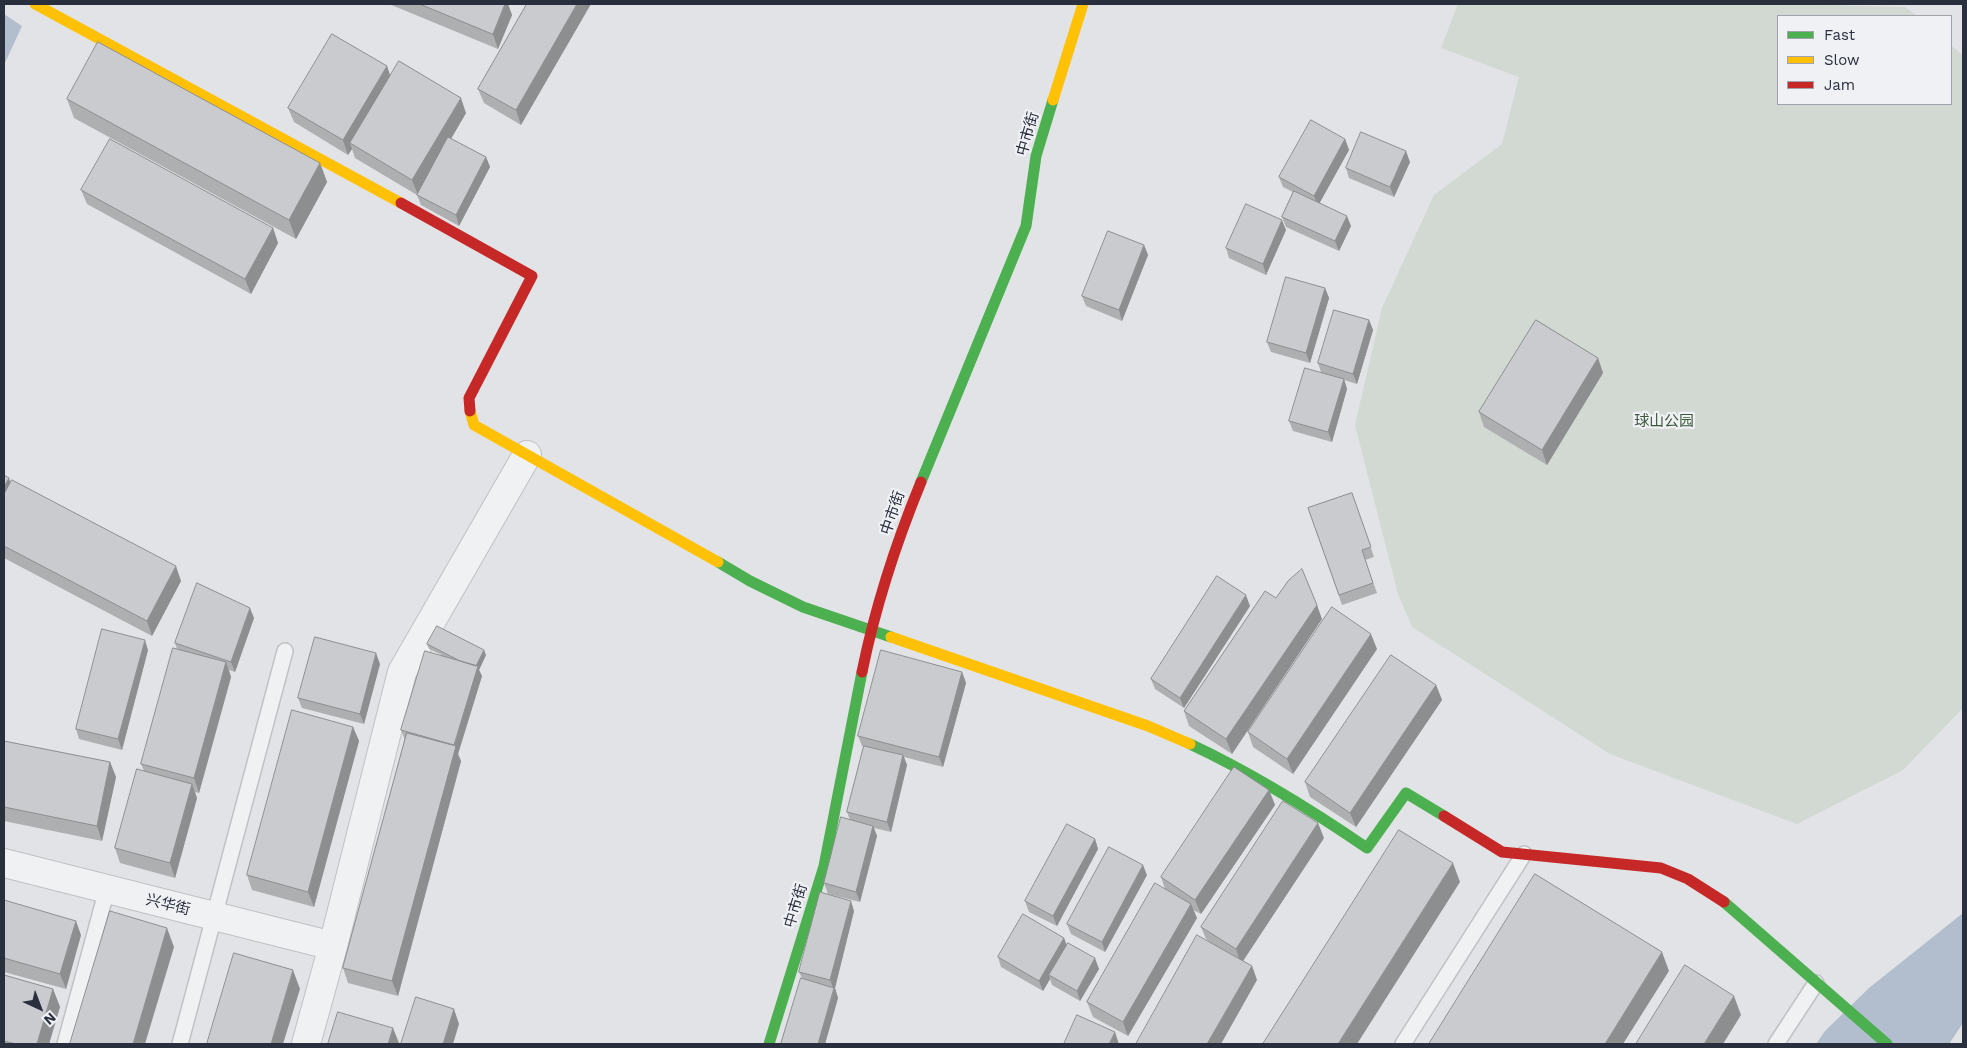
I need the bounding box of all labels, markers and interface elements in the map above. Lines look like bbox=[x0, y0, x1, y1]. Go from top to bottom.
legend bbox=[1777, 15, 1952, 105]
text: Fast bbox=[1824, 26, 1855, 44]
text: Slow bbox=[1824, 51, 1860, 69]
text: Jam bbox=[1824, 76, 1855, 94]
street label: 中市街 bbox=[1013, 110, 1043, 158]
park label: 球山公园 bbox=[1634, 413, 1694, 431]
street label: 中市街 bbox=[877, 489, 909, 537]
street label: 中市街 bbox=[781, 882, 811, 930]
street label: 兴华街 bbox=[144, 891, 192, 919]
north arrow bbox=[15, 983, 65, 1033]
text: N bbox=[41, 1010, 59, 1028]

